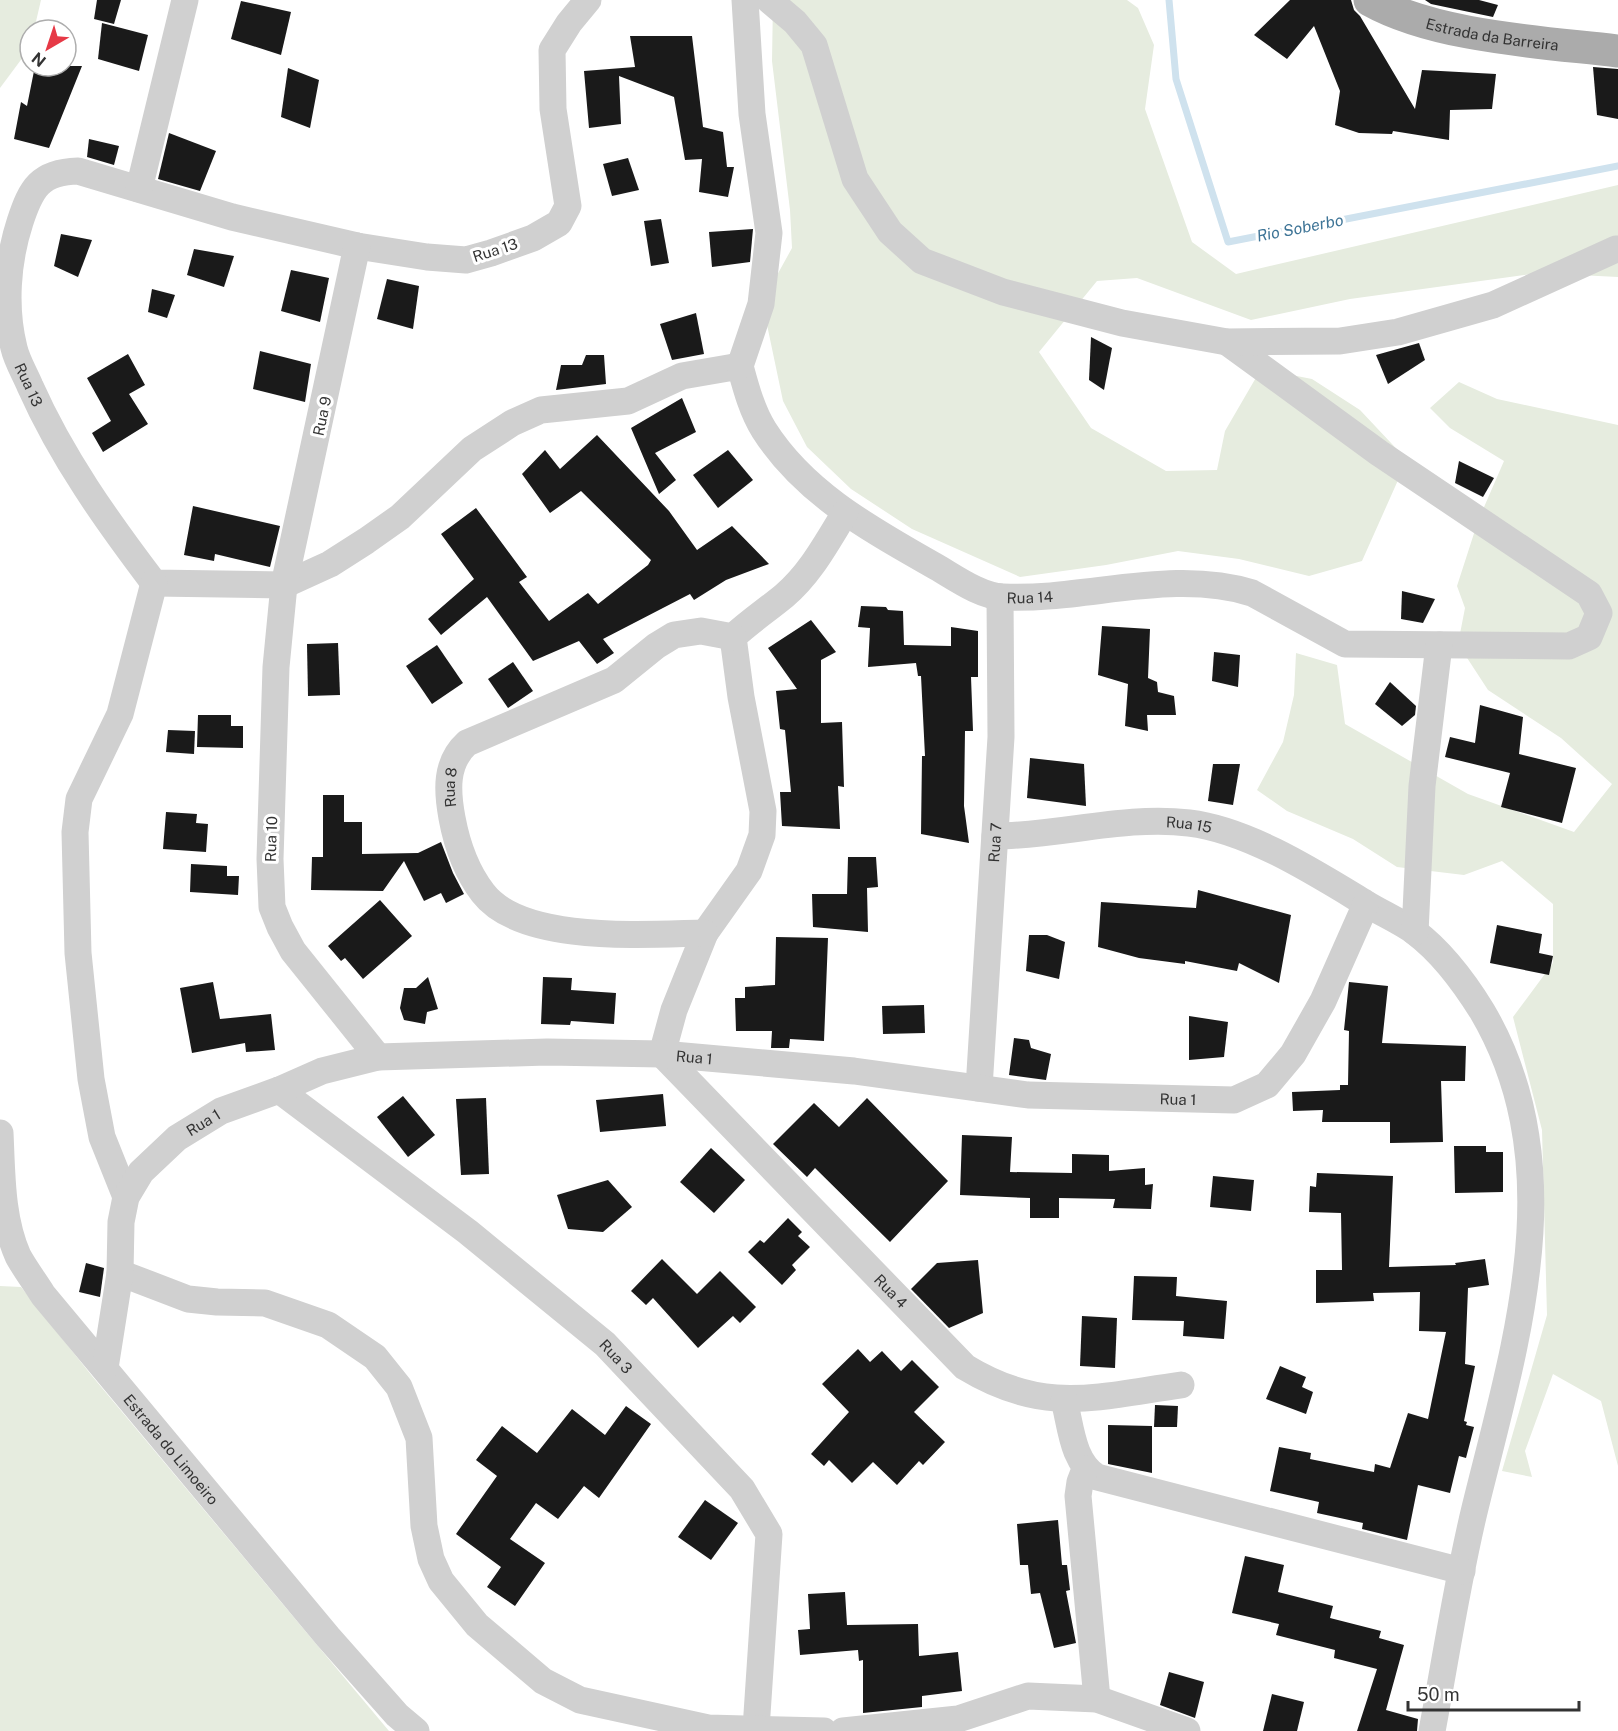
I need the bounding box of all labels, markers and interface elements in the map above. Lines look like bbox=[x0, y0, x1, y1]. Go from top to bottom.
street label: Estrada da Barreira bbox=[1424, 14, 1560, 53]
north arrow bbox=[18, 18, 78, 78]
text: N bbox=[28, 48, 50, 71]
water label: Rio Soberbo bbox=[1255, 210, 1345, 246]
street label: Rua 13 bbox=[470, 235, 520, 265]
street label: Rua 13 bbox=[12, 360, 47, 409]
street label: Rua 9 bbox=[310, 395, 334, 437]
street label: Rua 14 bbox=[1007, 587, 1054, 606]
street label: Rua 8 bbox=[440, 766, 460, 808]
street label: Rua 15 bbox=[1166, 813, 1214, 836]
street label: Rua 10 bbox=[262, 816, 280, 862]
street label: Rua 7 bbox=[985, 822, 1004, 863]
street label: Rua 1 bbox=[675, 1047, 713, 1067]
street label: Rua 1 bbox=[1159, 1090, 1197, 1108]
street label: Rua 1 bbox=[183, 1105, 223, 1139]
street label: Rua 4 bbox=[871, 1270, 911, 1311]
street label: Rua 3 bbox=[596, 1336, 636, 1377]
street label: Estrada do Limoeiro bbox=[121, 1390, 222, 1508]
scale bar bbox=[1408, 1674, 1579, 1712]
text: 50 m bbox=[1417, 1684, 1460, 1705]

